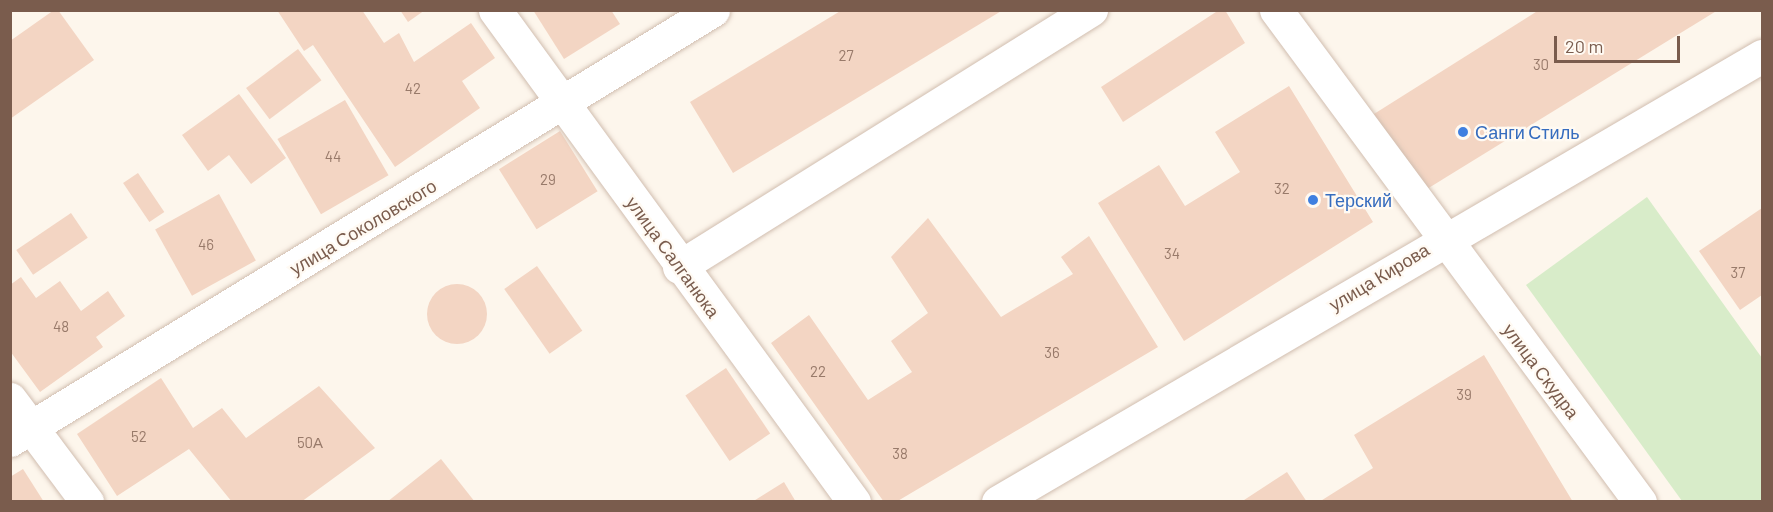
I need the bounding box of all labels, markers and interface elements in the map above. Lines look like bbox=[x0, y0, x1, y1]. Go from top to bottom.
scale bar bbox=[1557, 24, 1683, 62]
text: 20 m bbox=[1565, 35, 1603, 57]
house number: 27 bbox=[838, 47, 854, 65]
house number: 30 bbox=[1533, 56, 1549, 74]
house number: 42 bbox=[405, 80, 421, 98]
place label: Санги Стиль bbox=[1475, 121, 1580, 143]
marker: Санги Стиль bbox=[1456, 125, 1470, 139]
house number: 44 bbox=[325, 148, 341, 166]
house number: 29 bbox=[540, 171, 556, 189]
street label: улица Соколовского bbox=[286, 175, 440, 279]
house number: 32 bbox=[1274, 180, 1290, 198]
place label: Терский bbox=[1325, 189, 1392, 211]
street label: улица Салганюка bbox=[622, 192, 724, 322]
marker: Терский bbox=[1306, 193, 1320, 207]
house number: 46 bbox=[198, 236, 214, 254]
street label: улица Кирова bbox=[1325, 239, 1433, 315]
house number: 34 bbox=[1164, 245, 1180, 263]
house number: 37 bbox=[1731, 264, 1745, 282]
house number: 48 bbox=[53, 318, 69, 336]
street label: улица Скудра bbox=[1498, 319, 1584, 423]
house number: 36 bbox=[1044, 344, 1060, 362]
house number: 22 bbox=[810, 363, 826, 381]
house number: 39 bbox=[1456, 386, 1472, 404]
house number: 52 bbox=[131, 428, 147, 446]
house number: 50А bbox=[297, 434, 323, 452]
house number: 38 bbox=[892, 445, 908, 463]

